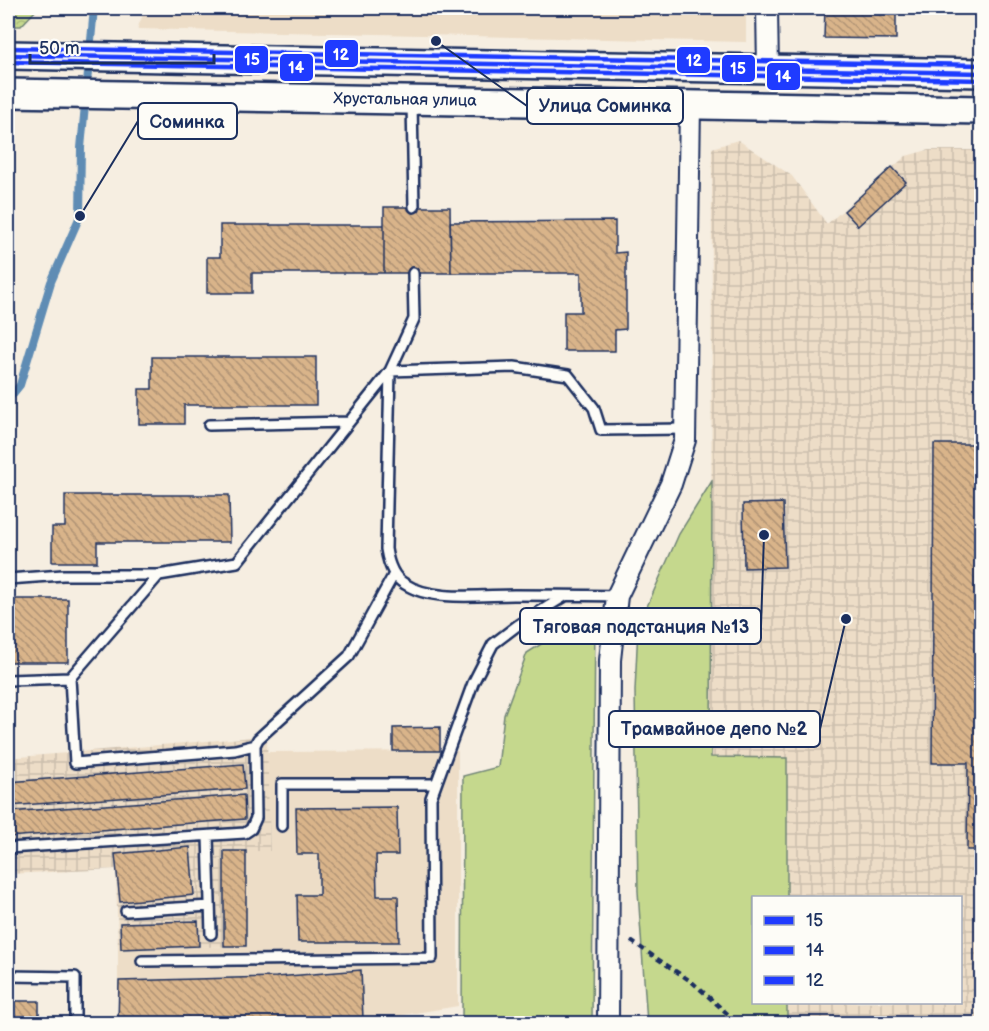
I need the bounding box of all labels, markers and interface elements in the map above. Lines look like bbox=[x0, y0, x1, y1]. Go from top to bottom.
scale bar bbox=[30, 27, 214, 65]
text: 50 m bbox=[39, 38, 80, 59]
line badge: 12 bbox=[324, 39, 359, 68]
line badge: 15 bbox=[234, 45, 269, 74]
text: 12 bbox=[333, 46, 350, 65]
line badge: 12 bbox=[676, 46, 711, 74]
text: 15 bbox=[244, 51, 260, 70]
text: 12 bbox=[686, 52, 703, 71]
line badge: 14 bbox=[279, 53, 314, 82]
line badge: 15 bbox=[721, 54, 756, 83]
text: 14 bbox=[288, 59, 305, 78]
text: 15 bbox=[730, 60, 746, 79]
line badge: 14 bbox=[766, 62, 801, 91]
text: 14 bbox=[775, 68, 792, 87]
callout: Улица Соминка bbox=[527, 88, 683, 124]
street label: Хрустальная улица bbox=[333, 89, 477, 111]
text: Улица Соминка bbox=[539, 96, 672, 117]
callout: Соминка bbox=[138, 103, 237, 139]
text: Соминка bbox=[150, 112, 225, 133]
callout: Тяговая подстанция №13 bbox=[520, 608, 761, 644]
text: Тяговая подстанция №13 bbox=[533, 617, 749, 638]
callout: Трамвайное депо №2 bbox=[609, 711, 820, 747]
text: Трамвайное депо №2 bbox=[621, 719, 807, 740]
legend bbox=[752, 896, 962, 1004]
text: 15 bbox=[806, 910, 823, 931]
text: 14 bbox=[806, 940, 824, 961]
text: 12 bbox=[806, 970, 824, 991]

